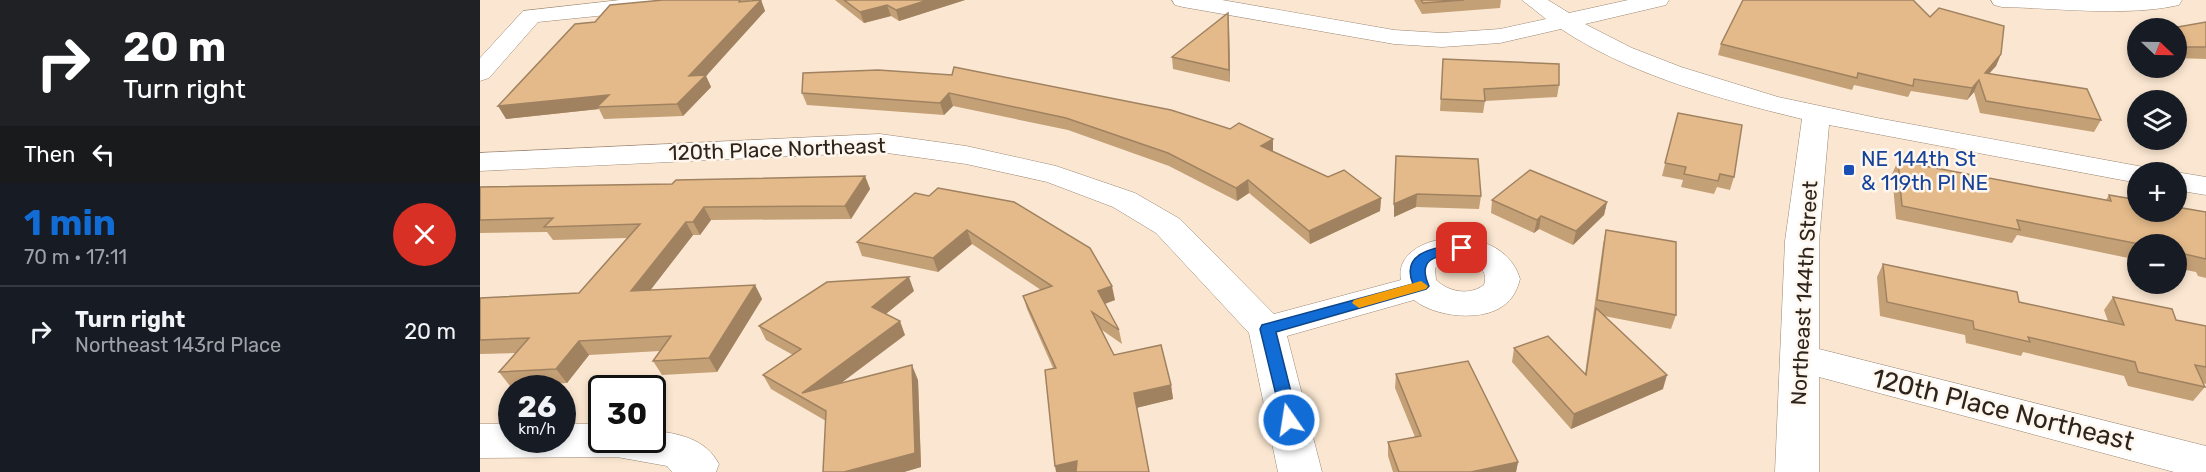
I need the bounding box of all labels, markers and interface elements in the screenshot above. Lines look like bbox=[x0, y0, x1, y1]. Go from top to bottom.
north arrow bbox=[2127, 18, 2187, 78]
map controls bbox=[2127, 18, 2187, 294]
text: 20 m bbox=[123, 22, 226, 72]
icon: right bbox=[24, 24, 102, 102]
text: Turn right bbox=[123, 73, 246, 105]
button: layers bbox=[2127, 90, 2187, 150]
street label: 120th Place Northeast bbox=[668, 133, 886, 165]
icon: left bbox=[87, 138, 120, 171]
text: Then bbox=[24, 141, 75, 168]
place label: NE 144th St & 119th Pl NE bbox=[1861, 146, 1988, 195]
button: + bbox=[2127, 162, 2187, 222]
marker: NE 144th St & 119th Pl NE bbox=[1842, 163, 1856, 177]
street label: Northeast 144th Street bbox=[1786, 180, 1822, 406]
text: 1 min bbox=[24, 201, 116, 244]
button: close bbox=[393, 203, 456, 266]
pin bbox=[1436, 222, 1487, 273]
icon: arrive bbox=[1445, 231, 1478, 264]
button: − bbox=[2127, 234, 2187, 294]
text: 70 m · 17:11 bbox=[24, 245, 127, 269]
text: Turn right bbox=[75, 306, 185, 333]
icon: right bbox=[24, 315, 57, 348]
text: 20 m bbox=[404, 318, 456, 345]
text: Northeast 143rd Place bbox=[75, 333, 281, 357]
street label: 120th Place Northeast bbox=[1869, 362, 2137, 458]
speed limit sign: 30 bbox=[588, 375, 666, 453]
position arrow bbox=[1257, 388, 1321, 452]
text: 26 bbox=[517, 389, 557, 425]
text: km/h bbox=[518, 420, 556, 438]

